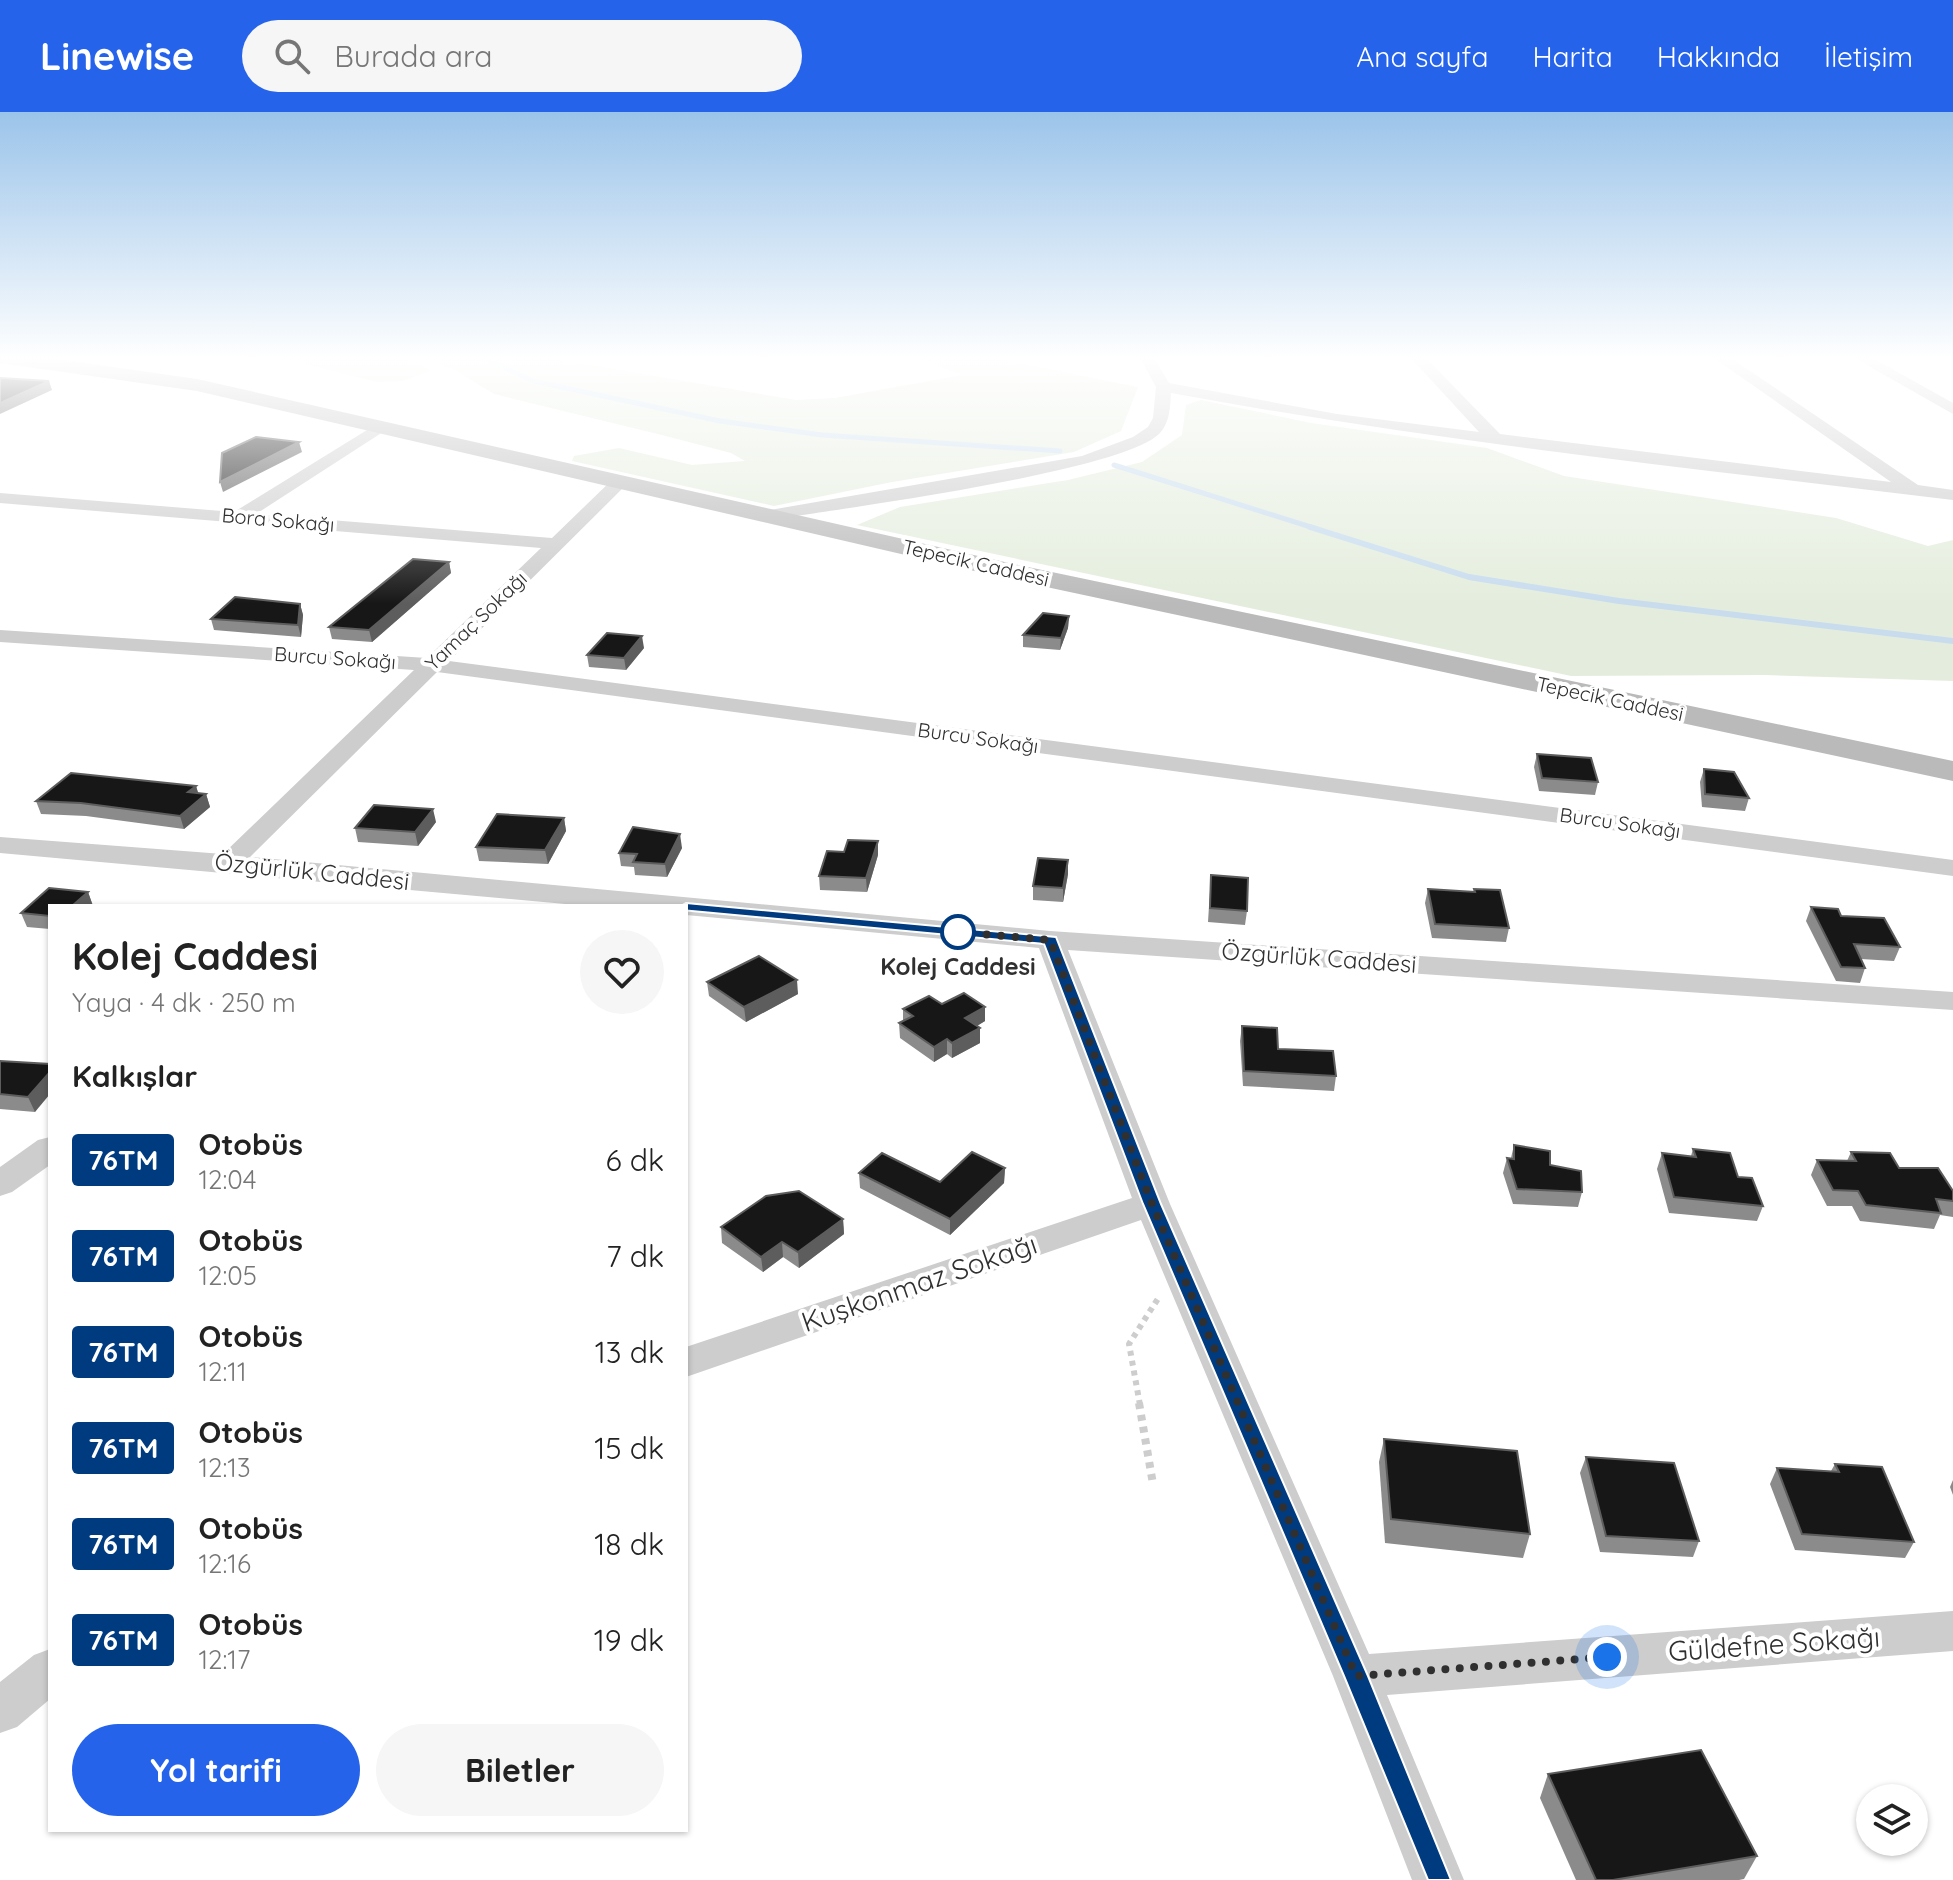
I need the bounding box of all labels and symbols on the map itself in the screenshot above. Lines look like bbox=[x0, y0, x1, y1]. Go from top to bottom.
street label: Bora Sokağı bbox=[221, 502, 335, 537]
street label: Tepecik Caddesi bbox=[900, 534, 1052, 592]
street label: Yamaç Sokağı bbox=[420, 566, 532, 675]
street label: Burcu Sokağı bbox=[273, 641, 397, 674]
street label: Tepecik Caddesi bbox=[1534, 671, 1686, 726]
street label: Burcu Sokağı bbox=[916, 717, 1040, 758]
street label: Burcu Sokağı bbox=[1558, 802, 1682, 843]
street label: Özgürlük Caddesi bbox=[213, 846, 411, 896]
marker: Kolej Caddesi bbox=[941, 915, 975, 949]
street label: Özgürlük Caddesi bbox=[1221, 935, 1418, 979]
place label: Kolej Caddesi bbox=[880, 951, 1036, 981]
street label: Kuşkonmaz Sokağı bbox=[797, 1226, 1041, 1339]
street label: Güldefne Sokağı bbox=[1667, 1619, 1881, 1668]
your location bbox=[1587, 1637, 1627, 1677]

